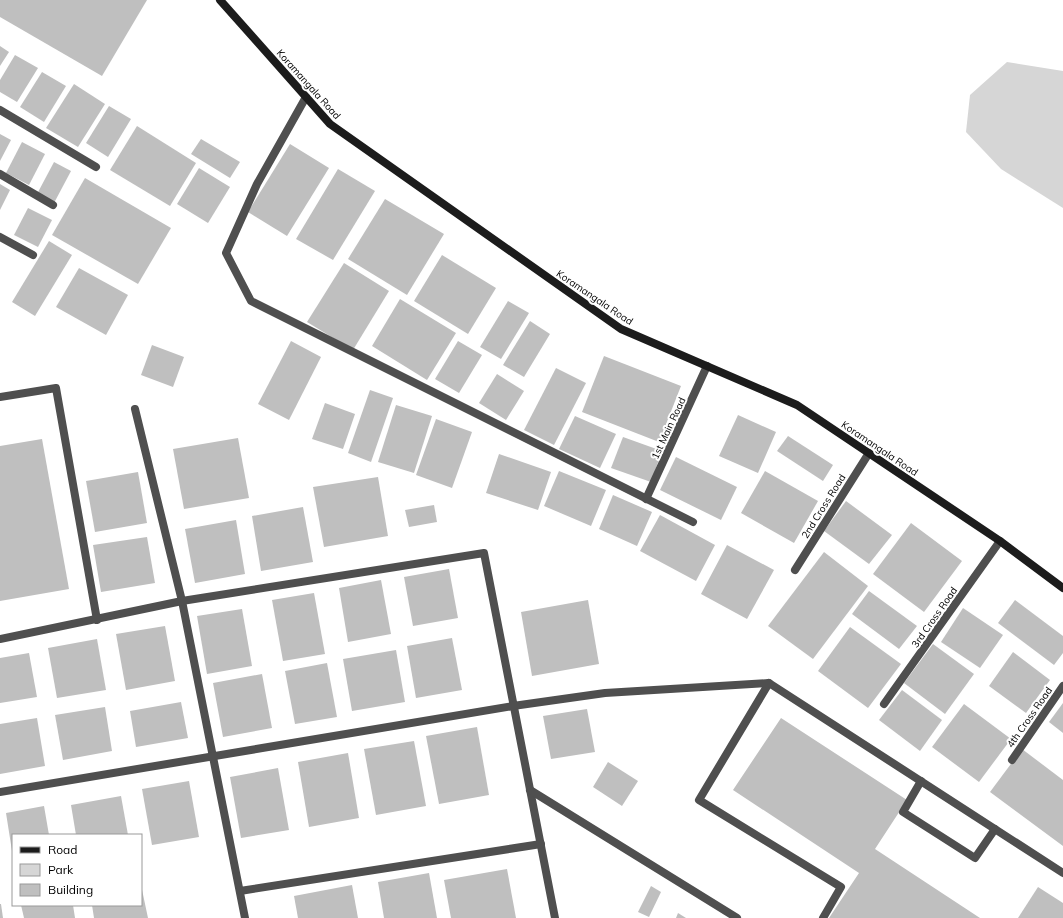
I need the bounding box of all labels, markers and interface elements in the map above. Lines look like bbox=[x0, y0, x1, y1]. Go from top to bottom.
street label: Koramangala Road bbox=[274, 47, 343, 122]
street label: Koramangala Road bbox=[554, 267, 636, 328]
street label: 1st Main Road bbox=[648, 395, 688, 461]
street label: Koramangala Road bbox=[839, 418, 921, 479]
street label: 2nd Cross Road bbox=[798, 472, 848, 541]
street label: 3rd Cross Road bbox=[909, 584, 960, 650]
street label: 4th Cross Road bbox=[1004, 684, 1055, 750]
legend bbox=[12, 834, 142, 906]
text: Road bbox=[48, 842, 77, 857]
text: Park bbox=[48, 862, 74, 877]
text: Building bbox=[48, 882, 93, 897]

